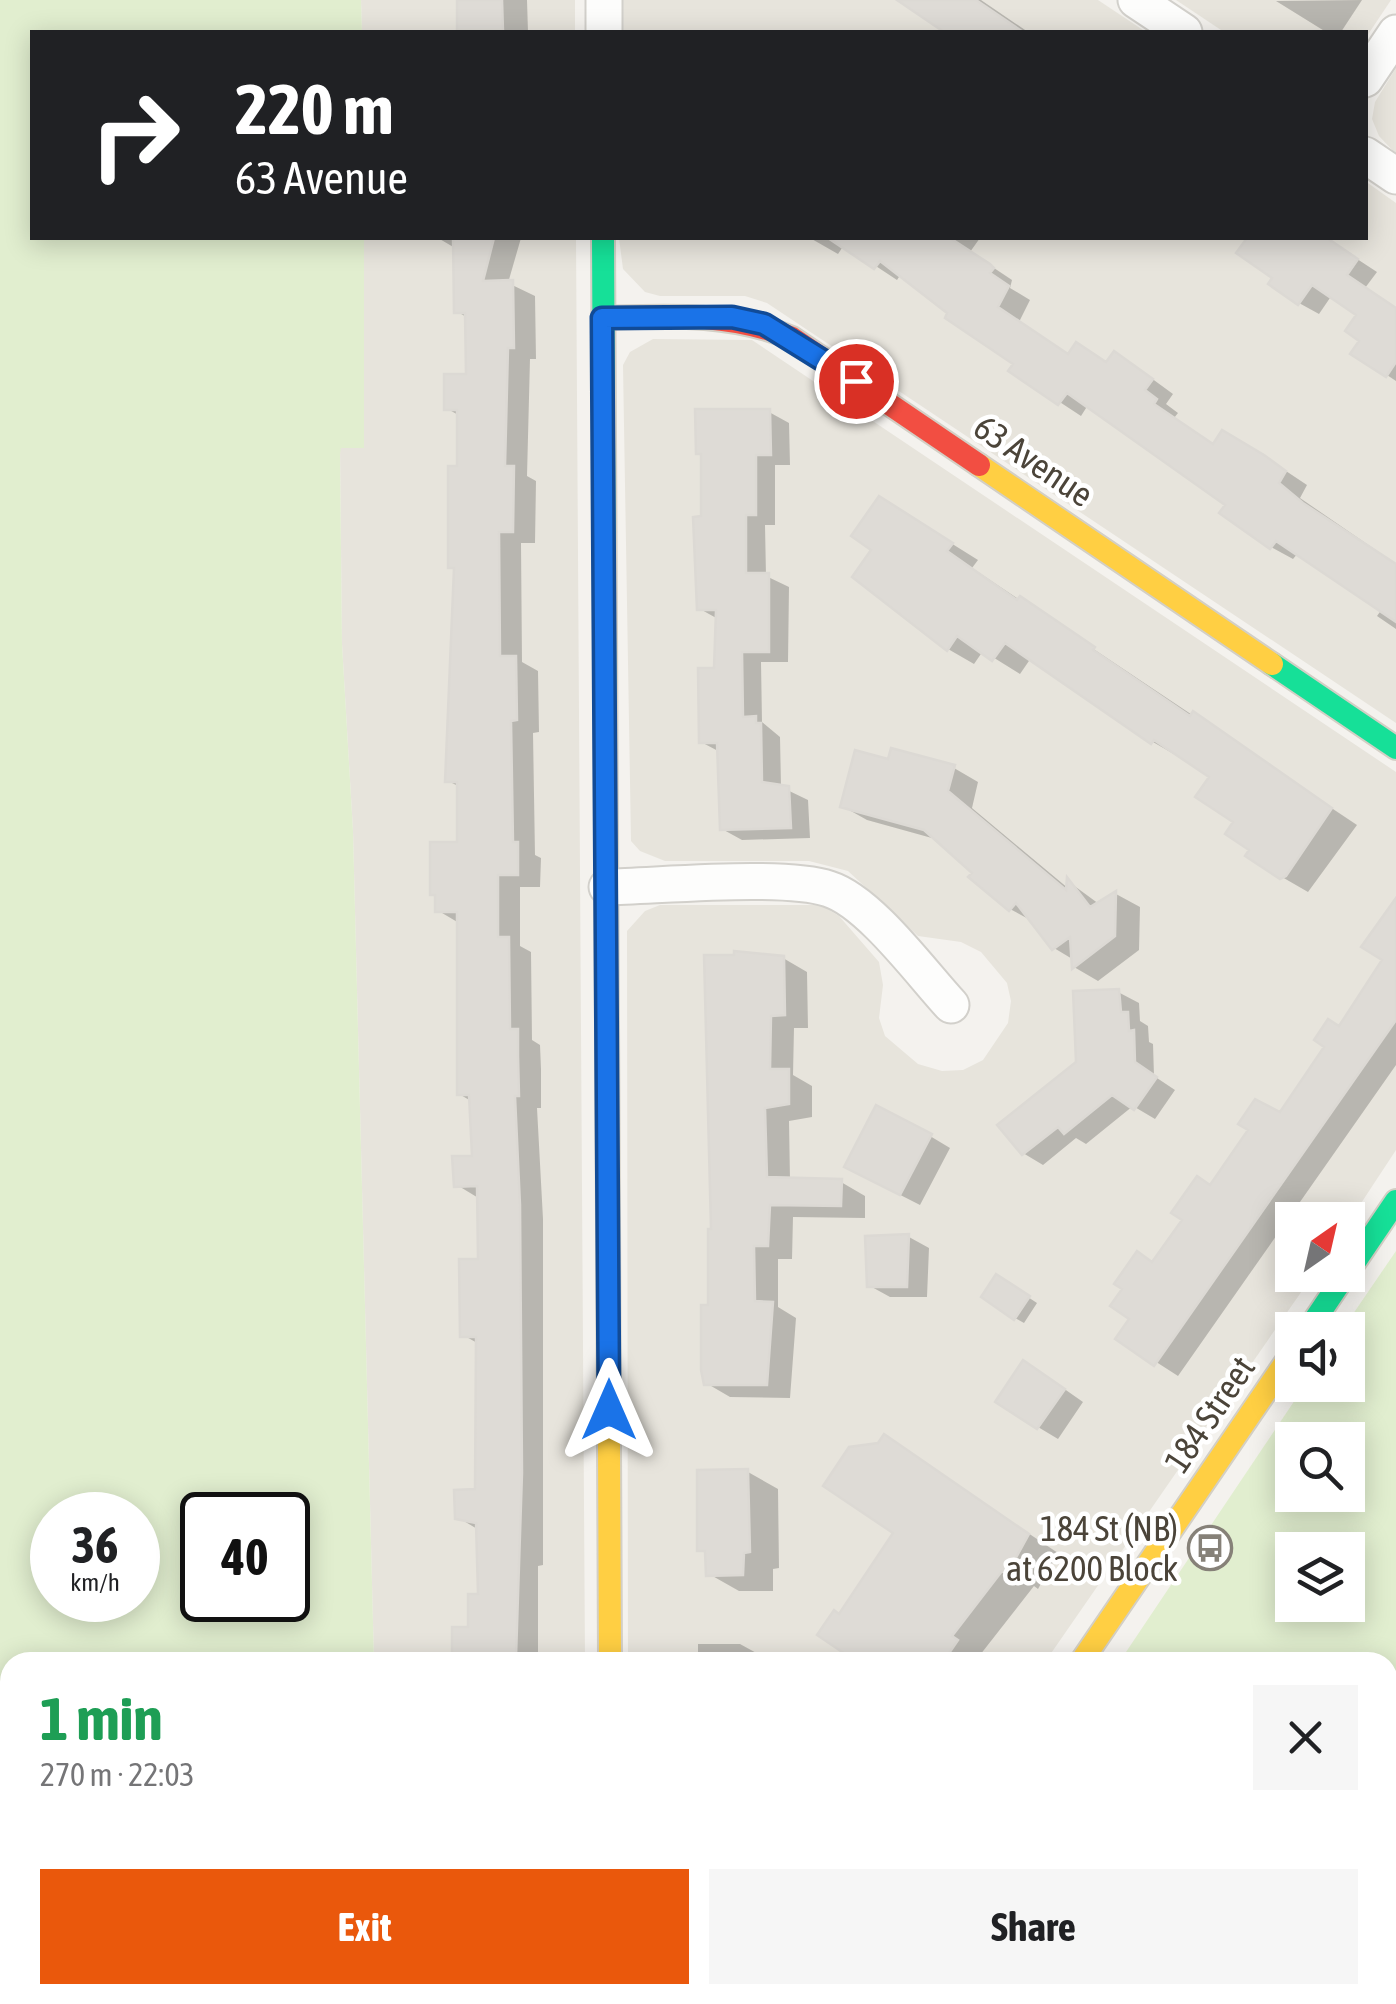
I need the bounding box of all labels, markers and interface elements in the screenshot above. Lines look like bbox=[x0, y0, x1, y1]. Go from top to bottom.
text: 220 m bbox=[235, 69, 394, 149]
icon: right bbox=[70, 70, 200, 200]
text: 63 Avenue bbox=[235, 152, 408, 204]
pin bbox=[814, 339, 899, 424]
icon: arrive bbox=[829, 354, 884, 409]
street label: 63 Avenue bbox=[967, 406, 1101, 514]
north arrow bbox=[1275, 1202, 1365, 1292]
map controls bbox=[1275, 1202, 1365, 1622]
button: sound bbox=[1275, 1312, 1365, 1402]
street label: 184 Street bbox=[1156, 1349, 1262, 1479]
position arrow bbox=[557, 1358, 661, 1462]
button: search bbox=[1275, 1422, 1365, 1512]
speed limit sign: 40 bbox=[180, 1492, 310, 1622]
place label: 184 St (NB) at 6200 Block bbox=[1006, 1508, 1178, 1588]
text: 36 bbox=[71, 1516, 118, 1574]
bus stop icon: 184 St (NB) at 6200 Block bbox=[1187, 1525, 1233, 1571]
button: layers bbox=[1275, 1532, 1365, 1622]
text: km/h bbox=[70, 1568, 120, 1596]
text: 1 min bbox=[40, 1684, 163, 1753]
button: close bbox=[1253, 1685, 1358, 1790]
text: 270 m · 22:03 bbox=[40, 1756, 195, 1793]
button: Exit bbox=[40, 1869, 689, 1984]
button: Share bbox=[709, 1869, 1358, 1984]

